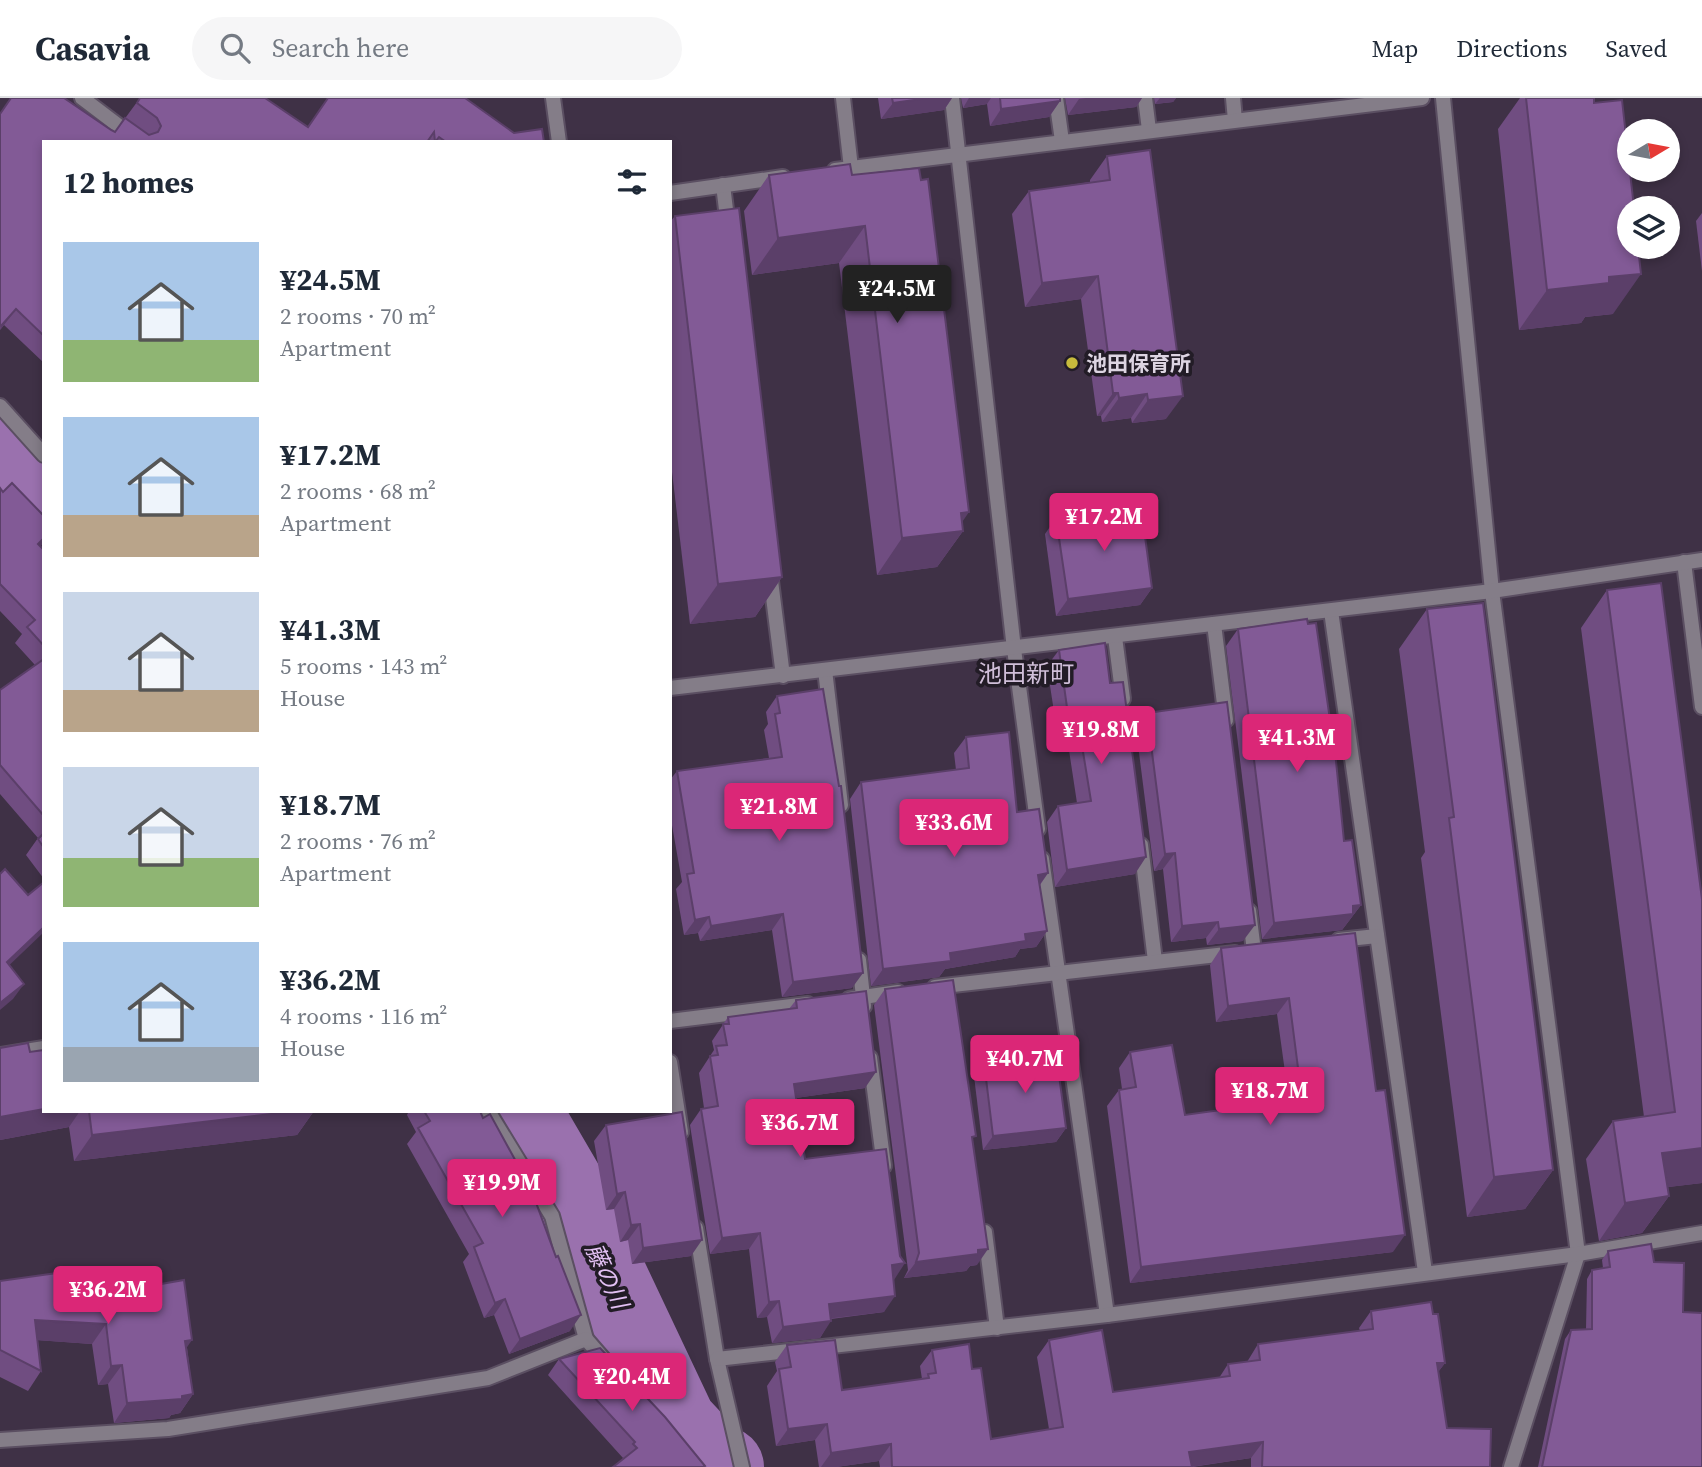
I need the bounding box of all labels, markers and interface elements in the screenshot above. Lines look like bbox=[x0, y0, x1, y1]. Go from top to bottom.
search box bbox=[192, 17, 682, 80]
text: Casavia bbox=[35, 26, 150, 71]
icon: search bbox=[216, 29, 254, 67]
text: Search here bbox=[272, 30, 409, 66]
text: Map bbox=[1371, 32, 1418, 65]
text: Directions bbox=[1456, 32, 1567, 65]
text: Saved bbox=[1605, 32, 1667, 65]
north arrow bbox=[1617, 119, 1680, 182]
map controls bbox=[1617, 119, 1680, 259]
text: 12 homes bbox=[63, 162, 194, 203]
icon: filters bbox=[613, 163, 651, 201]
button: layers bbox=[1617, 196, 1680, 259]
text: ¥24.5M bbox=[280, 259, 381, 300]
pin: ¥24.5M bbox=[840, 266, 954, 325]
icon: home bbox=[119, 270, 203, 354]
text: ¥24.5M bbox=[858, 272, 936, 304]
text: 2 rooms · 70 m² bbox=[280, 300, 436, 332]
text: Apartment bbox=[280, 332, 391, 364]
place label: 池田保育所 bbox=[1086, 349, 1191, 378]
marker: 池田保育所 bbox=[1064, 355, 1080, 371]
text: ¥17.2M bbox=[280, 434, 381, 475]
icon: home bbox=[119, 445, 203, 529]
text: 2 rooms · 68 m² bbox=[280, 475, 436, 507]
pin: ¥17.2M bbox=[1047, 494, 1161, 553]
text: ¥17.2M bbox=[1065, 500, 1143, 532]
text: Apartment bbox=[280, 507, 391, 539]
text: ¥41.3M bbox=[280, 609, 381, 650]
icon: home bbox=[119, 620, 203, 704]
text: 5 rooms · 143 m² bbox=[280, 650, 447, 682]
district label: 池田新町 bbox=[978, 657, 1074, 690]
text: House bbox=[280, 682, 345, 714]
pin: ¥19.8M bbox=[1044, 706, 1158, 766]
text: ¥19.8M bbox=[1062, 713, 1140, 745]
pin: ¥41.3M bbox=[1240, 714, 1354, 774]
text: ¥41.3M bbox=[1258, 721, 1336, 753]
text: ¥18.7M bbox=[280, 784, 381, 825]
pin: ¥21.8M bbox=[722, 784, 836, 843]
text: ¥21.8M bbox=[740, 790, 818, 822]
icon: home bbox=[119, 795, 203, 879]
pin: ¥33.6M bbox=[897, 800, 1011, 859]
text: ¥33.6M bbox=[915, 806, 993, 838]
text: 2 rooms · 76 m² bbox=[280, 825, 436, 857]
text: Apartment bbox=[280, 857, 391, 889]
text: ¥36.2M bbox=[280, 959, 381, 1000]
icon: home bbox=[119, 970, 203, 1054]
text: 4 rooms · 116 m² bbox=[280, 1000, 447, 1032]
text: House bbox=[280, 1032, 345, 1064]
pin: ¥40.7M bbox=[968, 1035, 1082, 1095]
text: ¥40.7M bbox=[986, 1042, 1064, 1074]
pin: ¥18.7M bbox=[1213, 1068, 1327, 1127]
text: ¥18.7M bbox=[1231, 1074, 1309, 1106]
pin: ¥36.7M bbox=[743, 1100, 857, 1159]
text: ¥36.7M bbox=[761, 1106, 839, 1138]
pin: ¥19.9M bbox=[445, 1160, 559, 1219]
text: ¥19.9M bbox=[463, 1166, 541, 1198]
water label: 藤の川 bbox=[578, 1238, 637, 1317]
pin: ¥36.2M bbox=[51, 1266, 165, 1326]
text: ¥36.2M bbox=[69, 1273, 147, 1305]
pin: ¥20.4M bbox=[575, 1354, 689, 1413]
text: ¥20.4M bbox=[593, 1360, 671, 1392]

